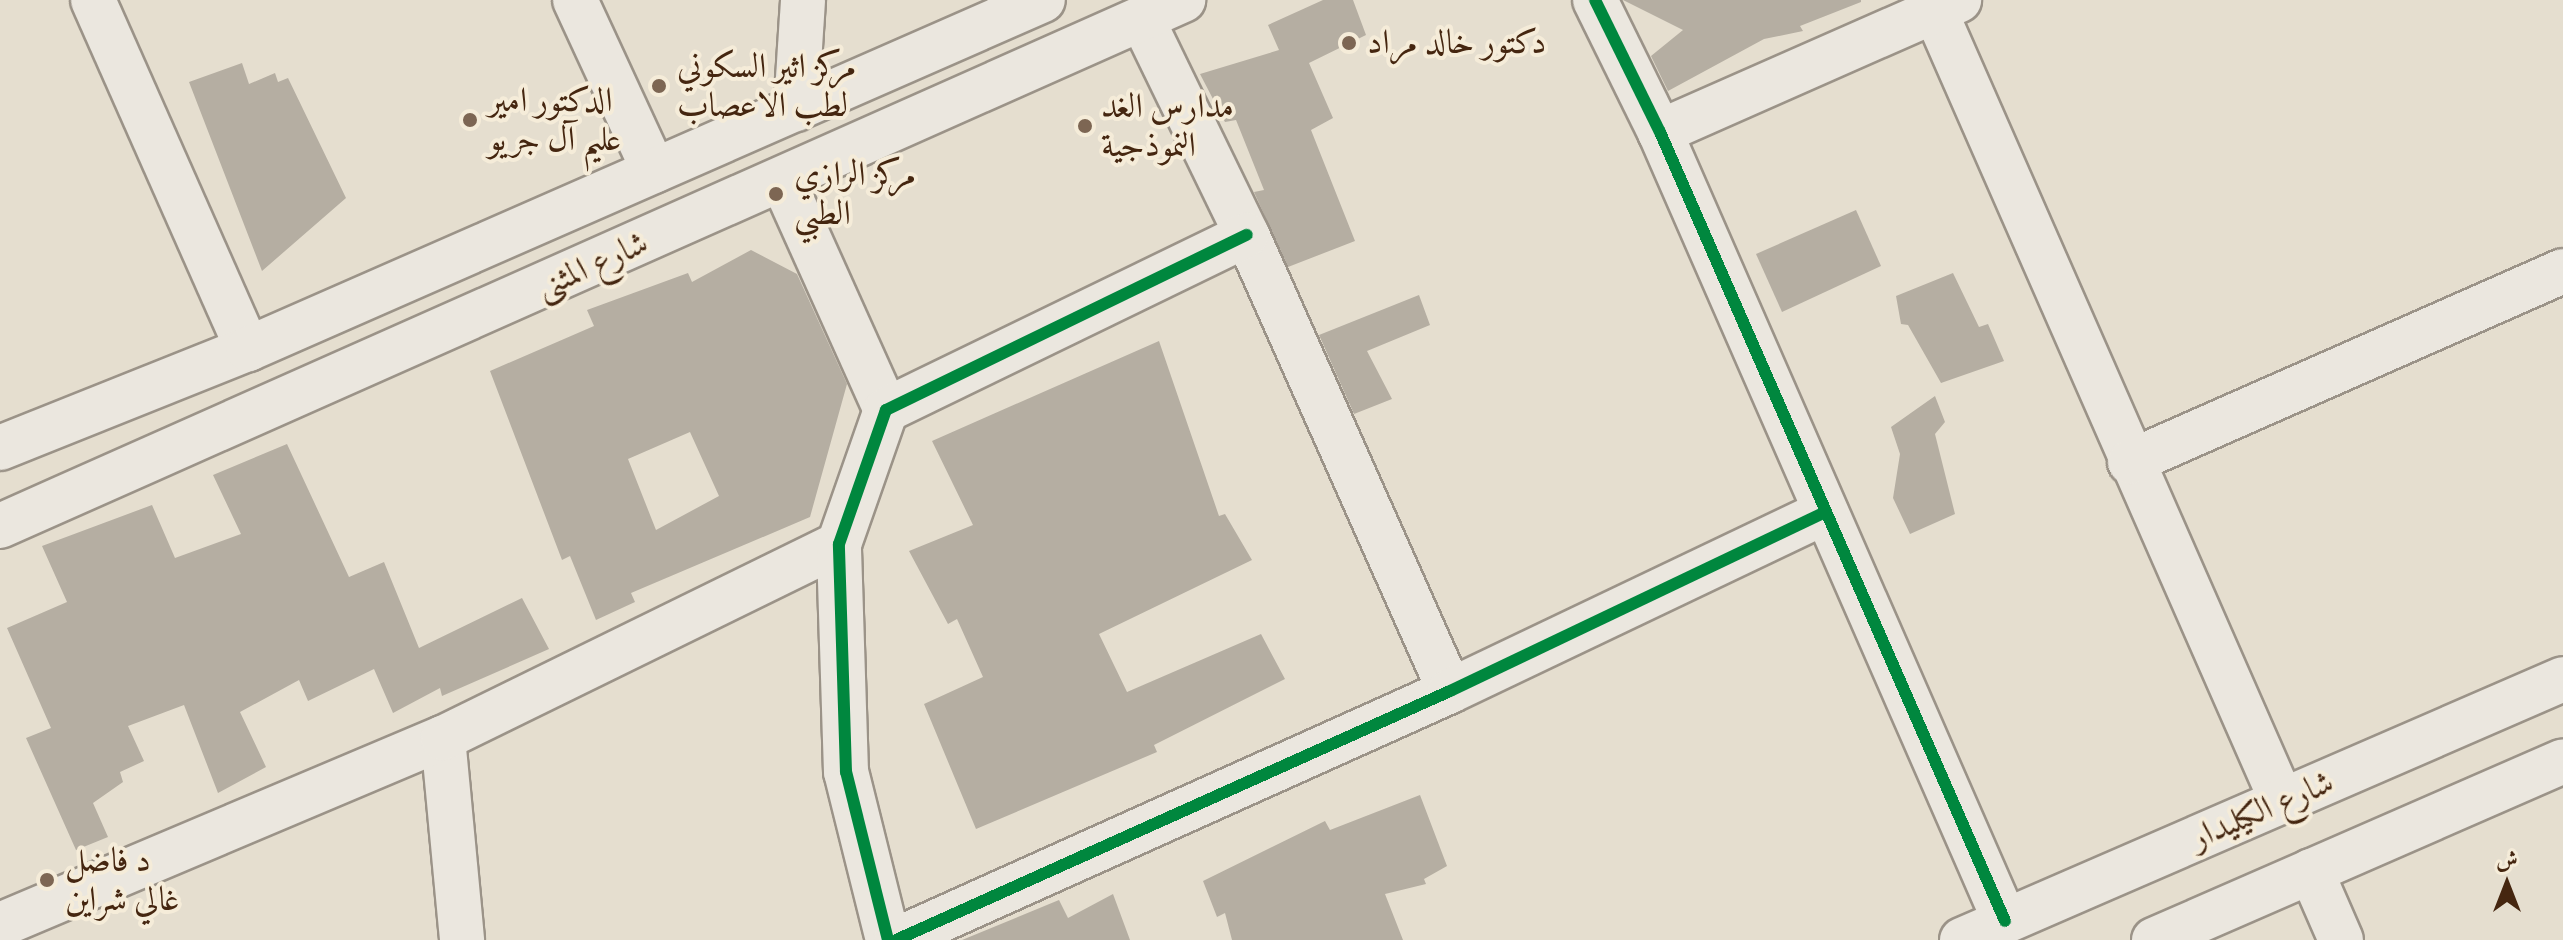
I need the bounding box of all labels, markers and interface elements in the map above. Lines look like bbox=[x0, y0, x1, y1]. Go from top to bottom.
place label: دكتور خالد مراد bbox=[1367, 23, 1546, 63]
marker: دكتور خالد مراد bbox=[1338, 32, 1360, 54]
place label: مركز اثير السكوني لطب الاعصاب bbox=[677, 46, 856, 126]
marker: مركز اثير السكوني لطب الاعصاب bbox=[648, 75, 670, 97]
place label: الدكتور امير عليم آل جريو bbox=[488, 80, 621, 160]
place label: مدارس الغد النموذجية bbox=[1101, 86, 1234, 166]
marker: الدكتور امير عليم آل جريو bbox=[459, 109, 481, 131]
marker: مدارس الغد النموذجية bbox=[1076, 117, 1094, 135]
place label: مركز الرازي الطبي bbox=[794, 154, 916, 234]
marker: مركز الرازي الطبي bbox=[765, 183, 787, 205]
street label: شارع المثنى bbox=[529, 222, 655, 308]
street label: شارع الكيليدار bbox=[2184, 762, 2340, 858]
place label: د فاضل غالي شراين bbox=[65, 840, 180, 920]
north arrow bbox=[2467, 844, 2547, 924]
text: ش bbox=[2496, 846, 2518, 874]
marker: د فاضل غالي شراين bbox=[36, 869, 58, 891]

